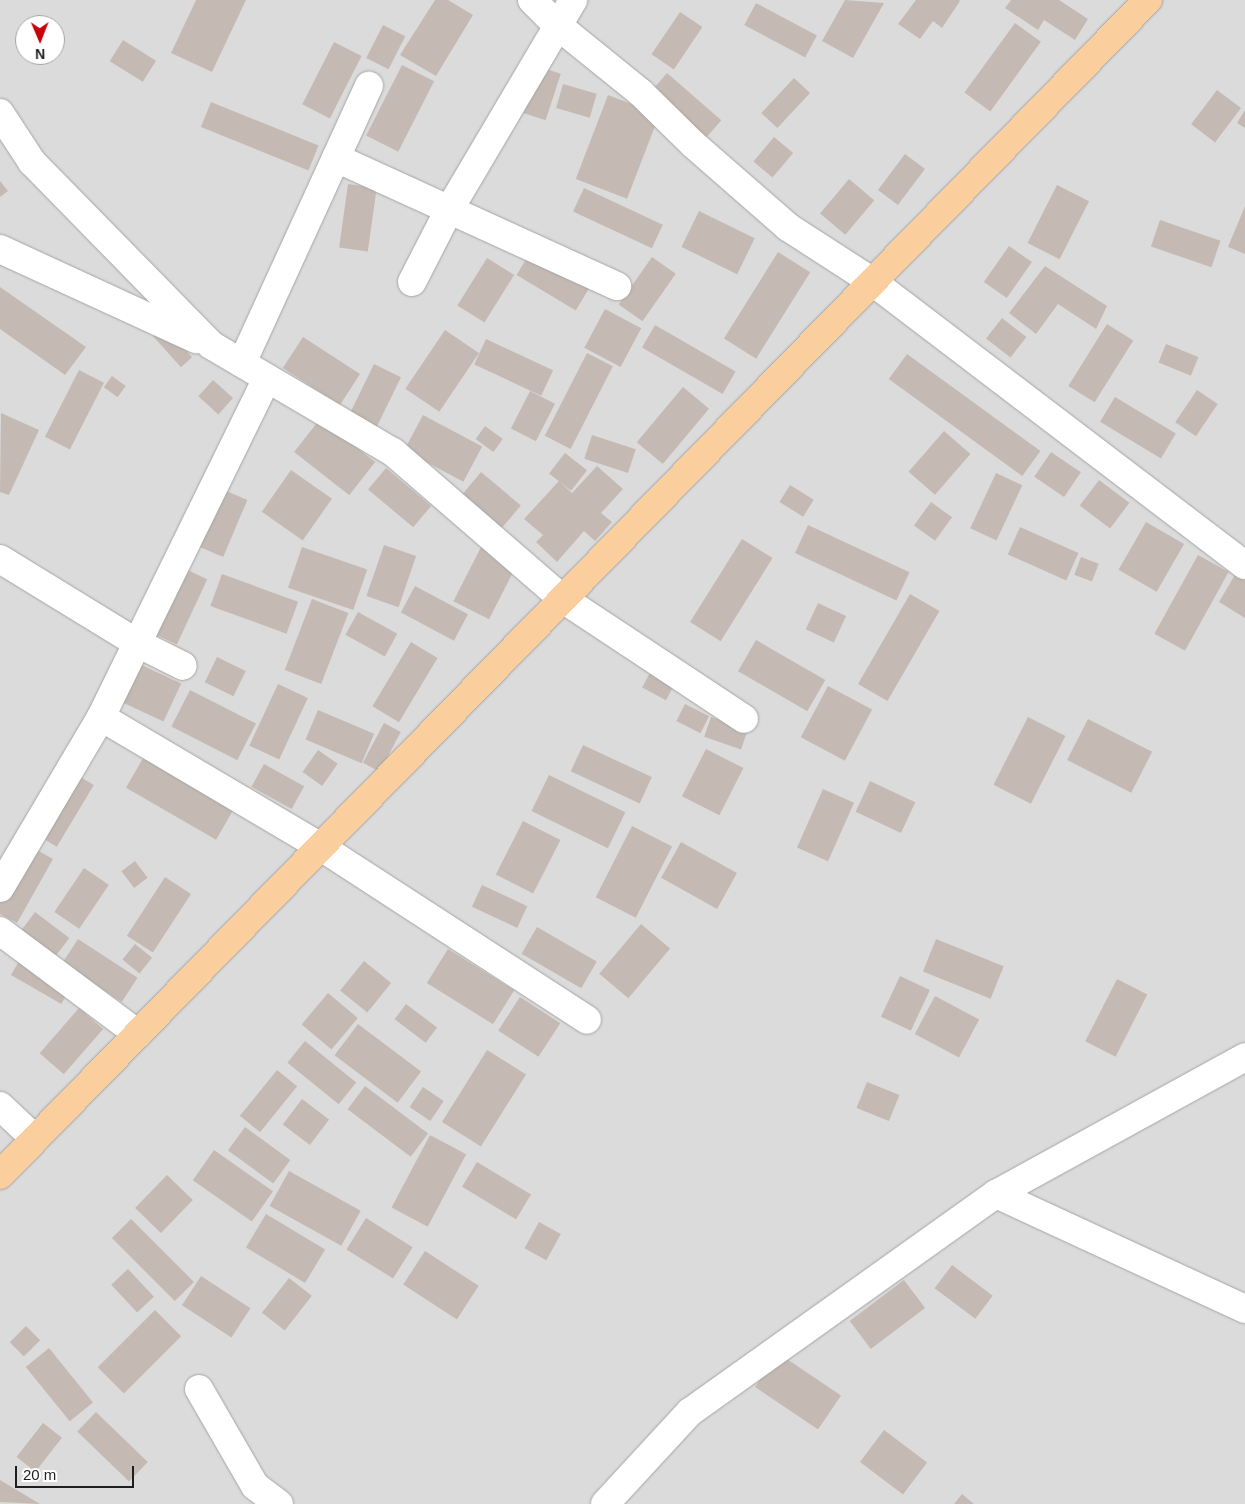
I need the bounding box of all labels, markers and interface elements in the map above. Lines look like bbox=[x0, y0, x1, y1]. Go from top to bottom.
north arrow bbox=[15, 15, 65, 65]
text: N bbox=[35, 46, 45, 62]
scale bar bbox=[18, 1456, 136, 1488]
text: 20 m bbox=[23, 1466, 56, 1483]

